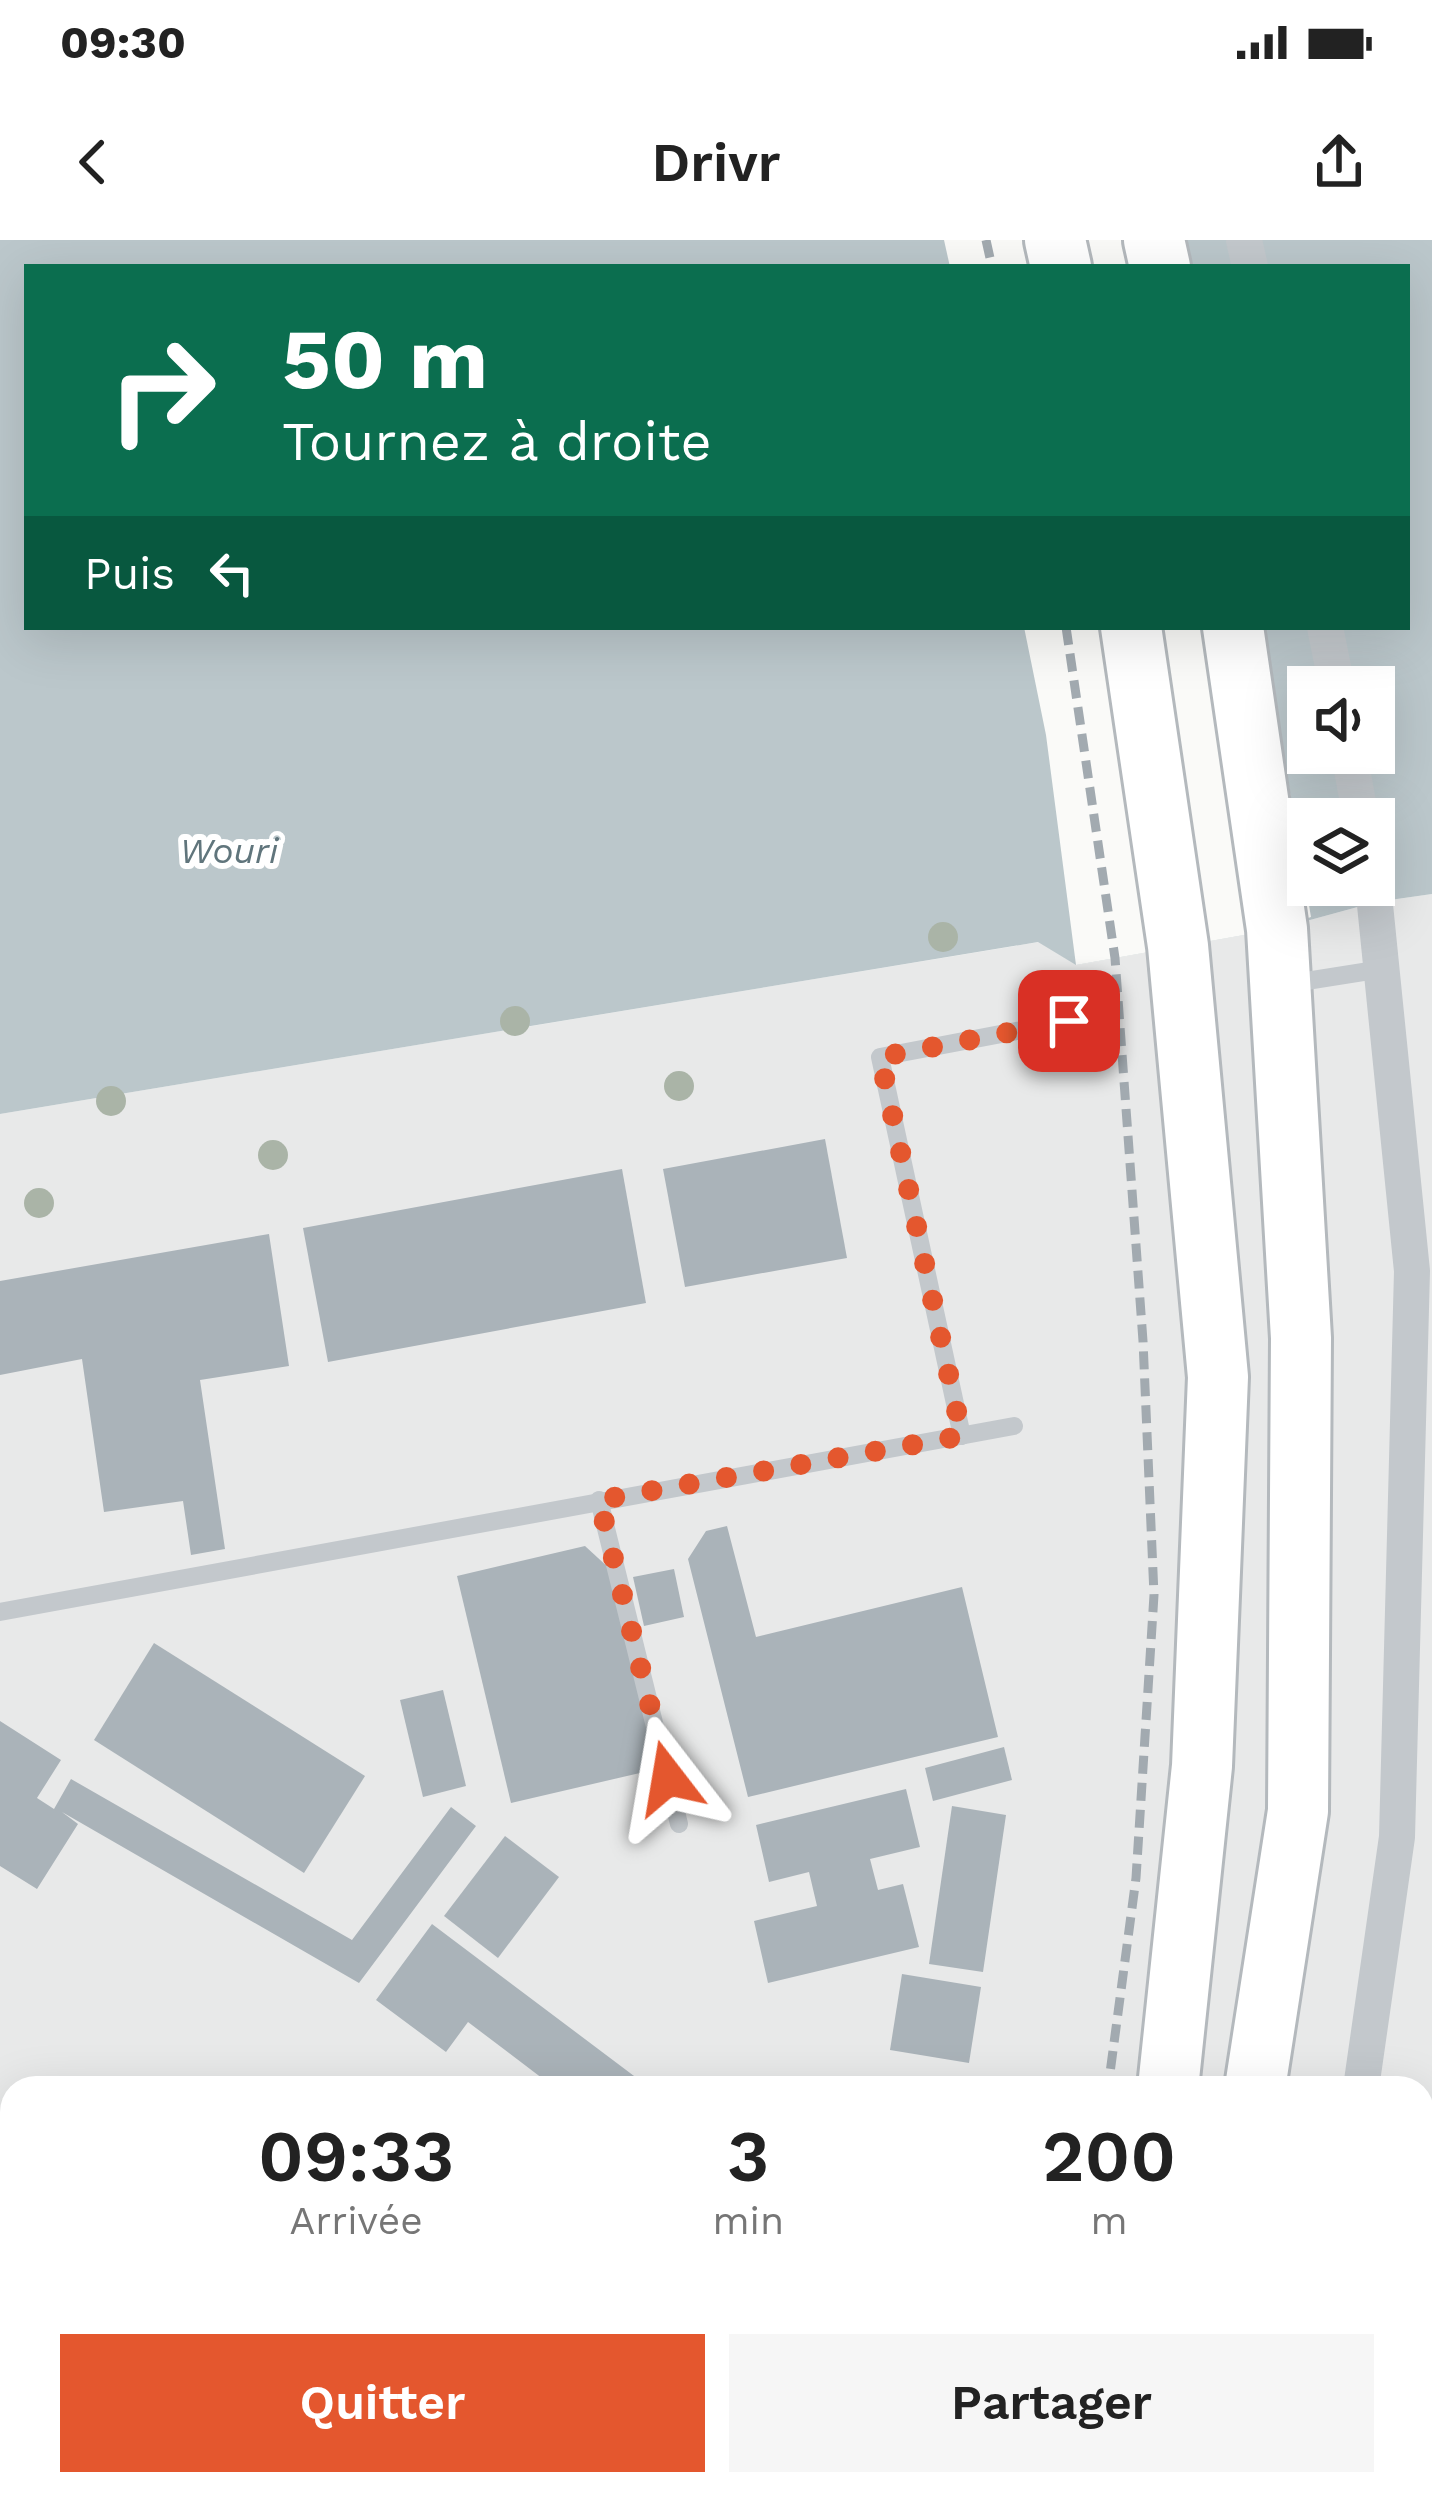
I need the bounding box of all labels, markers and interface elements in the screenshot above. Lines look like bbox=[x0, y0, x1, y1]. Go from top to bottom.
text: 09:30 bbox=[60, 16, 186, 69]
icon: back bbox=[60, 129, 126, 195]
icon: share bbox=[1306, 129, 1372, 195]
text: Drivr bbox=[652, 131, 780, 194]
text: 50 m bbox=[282, 310, 488, 408]
icon: right bbox=[84, 312, 240, 468]
text: Tournez à droite bbox=[282, 410, 712, 473]
icon: left bbox=[199, 540, 265, 606]
text: Puis bbox=[84, 547, 175, 600]
map controls bbox=[1287, 666, 1395, 906]
button: sound bbox=[1287, 666, 1395, 774]
button: layers bbox=[1287, 798, 1395, 906]
water label: Wouri bbox=[180, 830, 280, 872]
pin bbox=[1018, 970, 1120, 1072]
icon: arrive bbox=[1036, 988, 1102, 1054]
position arrow bbox=[605, 1715, 731, 1841]
text: 09:33 bbox=[258, 2114, 455, 2198]
text: 3 bbox=[727, 2114, 769, 2198]
text: 200 bbox=[1042, 2114, 1176, 2198]
text: Arrivée bbox=[290, 2198, 423, 2243]
text: min bbox=[712, 2198, 784, 2243]
text: m bbox=[1090, 2198, 1128, 2243]
button: Quitter bbox=[60, 2334, 705, 2472]
button: Partager bbox=[729, 2334, 1374, 2472]

